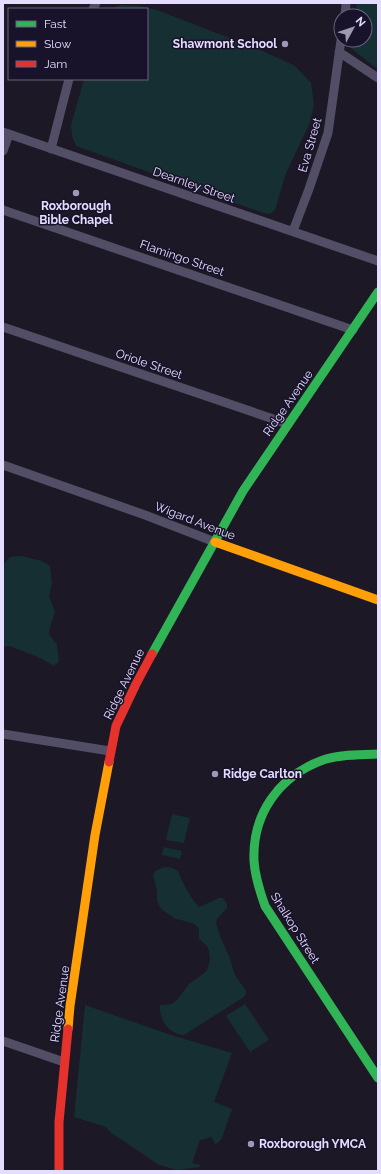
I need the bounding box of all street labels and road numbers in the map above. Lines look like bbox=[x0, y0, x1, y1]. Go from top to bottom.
street label: Eva Street bbox=[296, 116, 324, 174]
street label: Dearnley Street bbox=[151, 164, 237, 206]
street label: Flamingo Street bbox=[138, 237, 226, 279]
street label: Oriole Street bbox=[114, 346, 184, 382]
street label: Ridge Avenue bbox=[260, 367, 316, 439]
street label: Wigard Avenue bbox=[153, 499, 237, 543]
street label: Ridge Avenue bbox=[101, 646, 147, 722]
street label: Shalkop Street bbox=[268, 890, 322, 966]
street label: Ridge Avenue bbox=[48, 965, 72, 1043]

